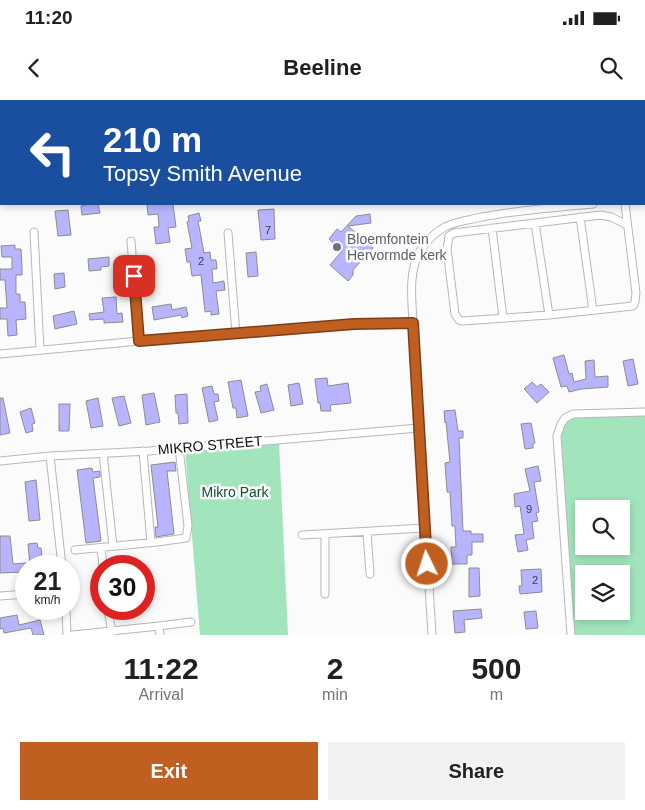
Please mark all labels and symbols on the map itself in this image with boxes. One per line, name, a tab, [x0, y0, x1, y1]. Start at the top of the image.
house number: 7	[265, 224, 271, 236]
place label: Bloemfontein Hervormde kerk	[347, 231, 448, 263]
marker: Bloemfontein Hervormde kerk	[331, 241, 343, 253]
pin	[113, 255, 155, 297]
house number: 2	[198, 255, 204, 267]
street label: MIKRO STREET	[157, 432, 263, 458]
park label: Mikro Park	[202, 484, 269, 500]
house number: 9	[526, 503, 532, 515]
position arrow	[400, 537, 452, 589]
speed limit sign: 30	[90, 555, 155, 620]
house number: 2	[532, 574, 538, 586]

